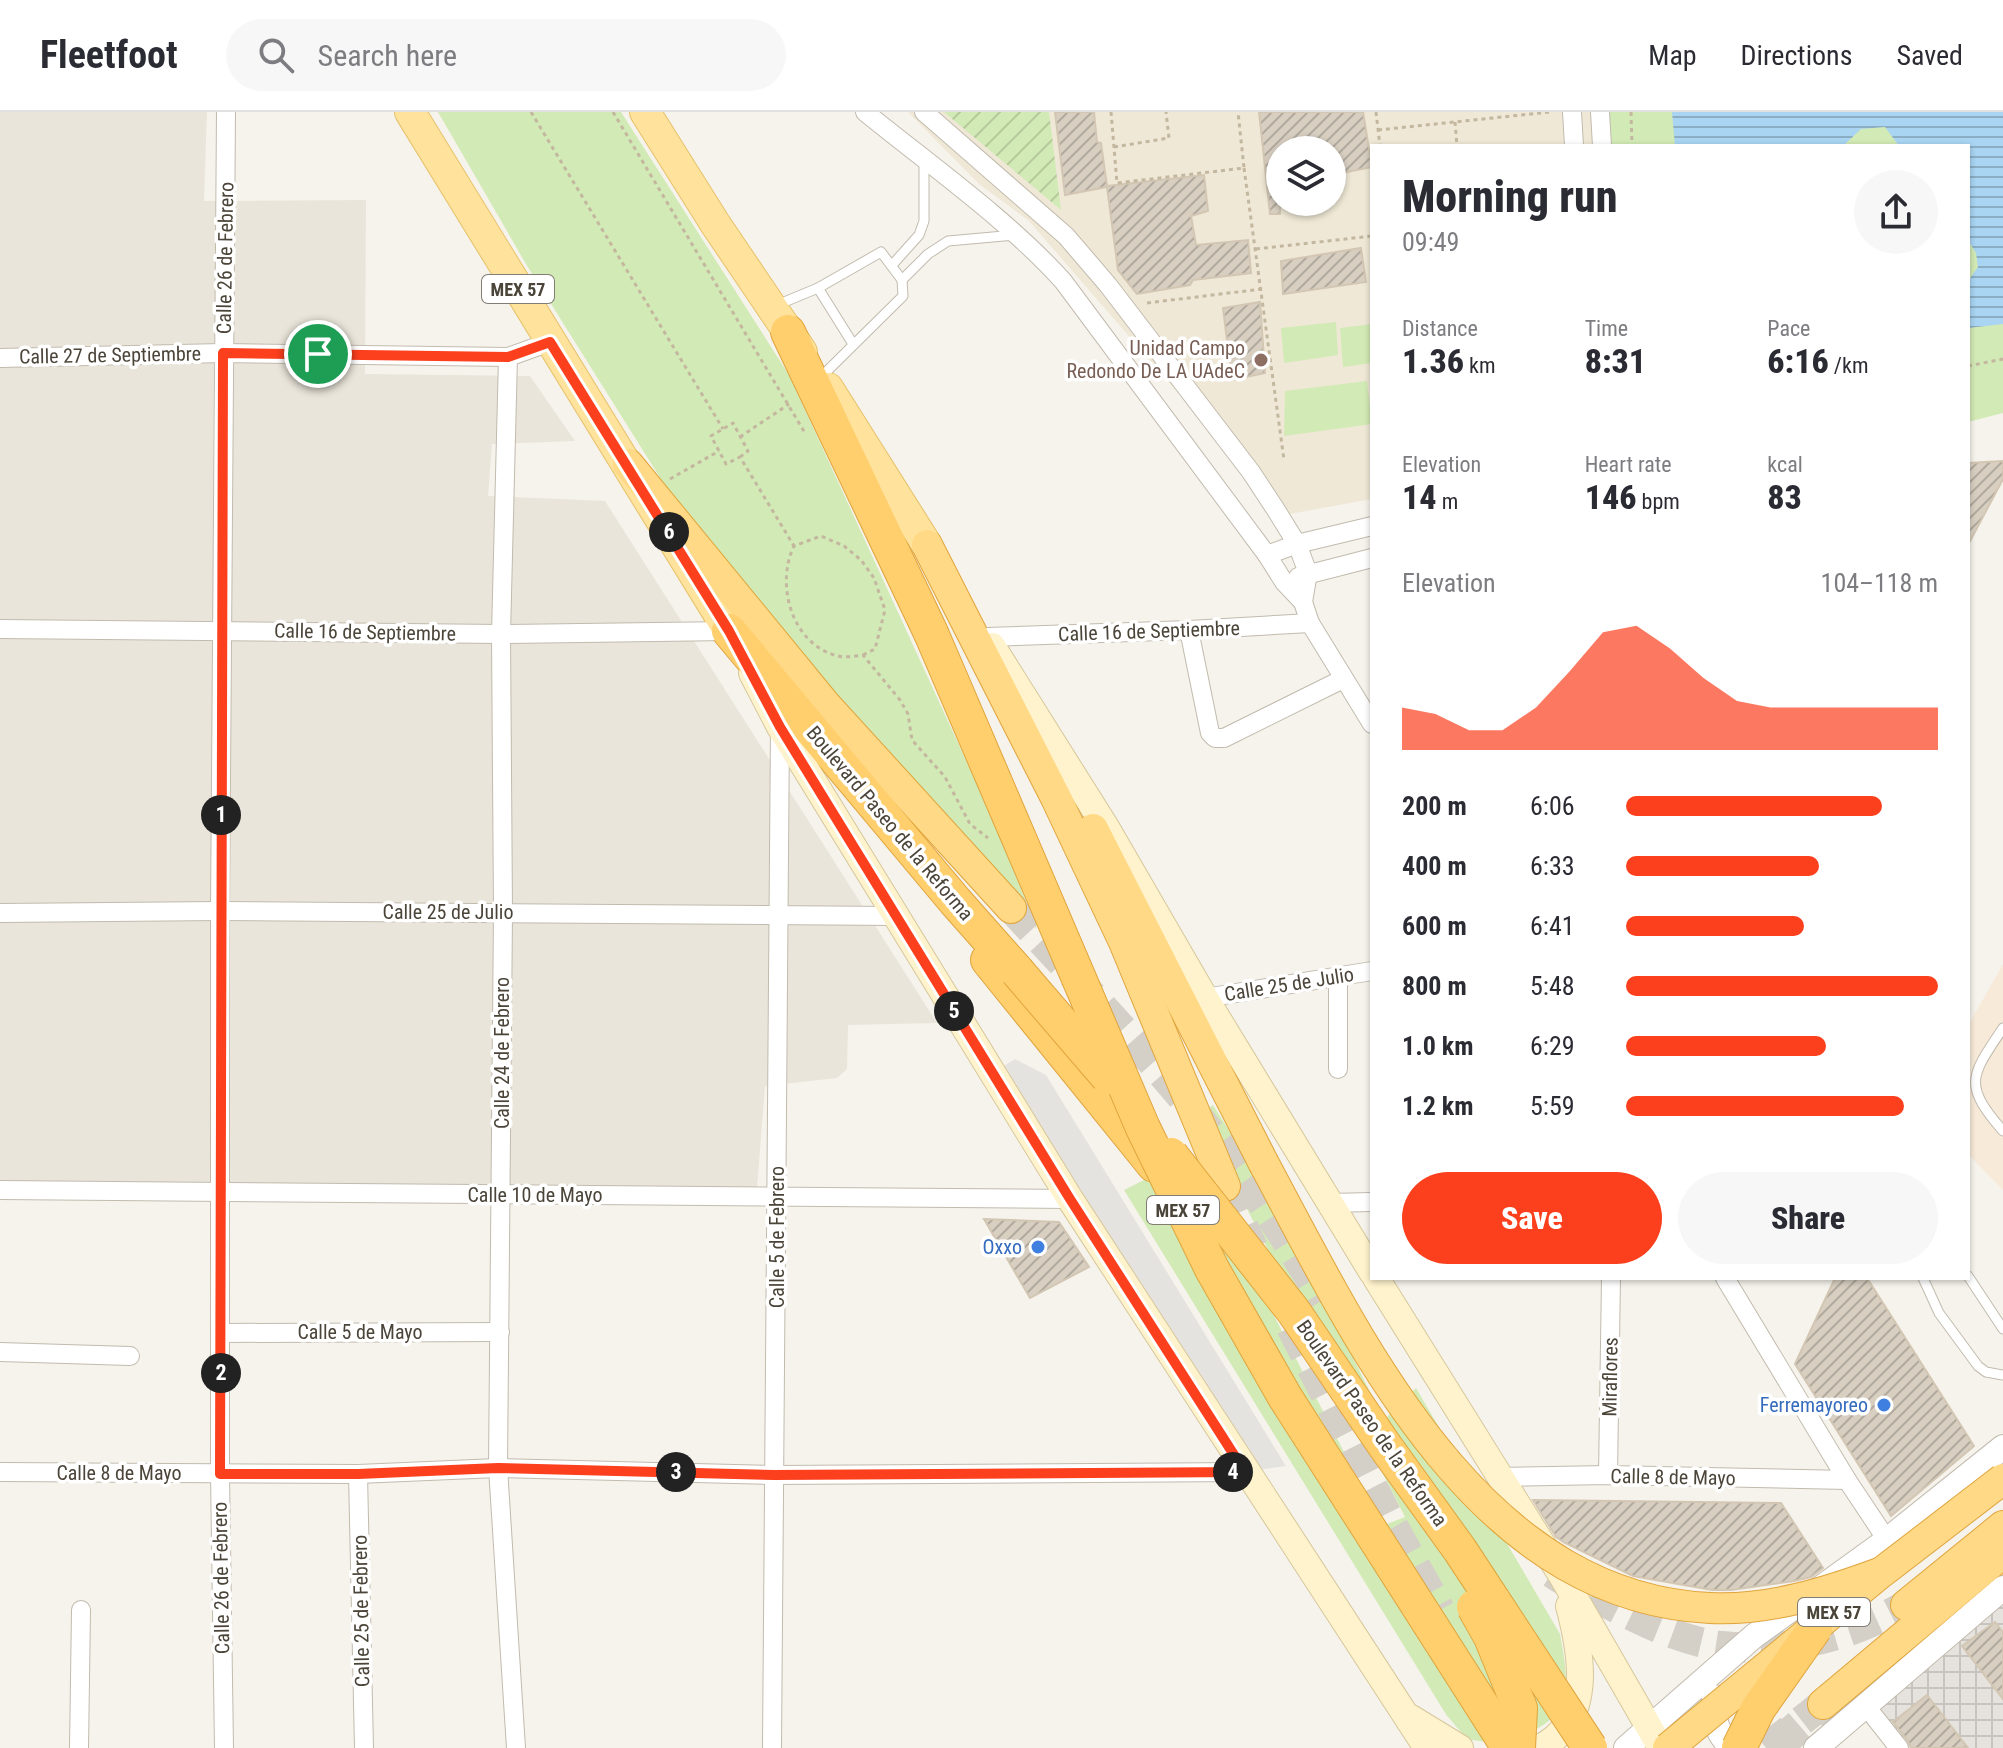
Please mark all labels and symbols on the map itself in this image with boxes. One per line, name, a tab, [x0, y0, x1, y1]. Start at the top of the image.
street label: Calle 26 de Febrero	[212, 182, 238, 334]
road number: MEX 57	[482, 275, 554, 303]
pin	[284, 320, 352, 388]
place label: Unidad Campo Redondo De LA UAdeC	[1066, 336, 1245, 383]
street label: Calle 27 de Septiembre	[19, 341, 201, 369]
marker: Unidad Campo Redondo De LA UAdeC	[1252, 351, 1270, 369]
pin: 6	[649, 512, 689, 552]
street label: Calle 16 de Septiembre	[1058, 616, 1240, 646]
street label: Calle 16 de Septiembre	[274, 618, 456, 646]
street label: Boulevard Paseo de la Reforma	[802, 721, 978, 925]
pin: 1	[201, 795, 241, 835]
street label: Calle 25 de Julio	[383, 900, 513, 924]
street label: Calle 25 de Julio	[1223, 962, 1355, 1006]
street label: Calle 24 de Febrero	[490, 977, 514, 1129]
pin: 5	[934, 991, 974, 1031]
street label: Calle 5 de Febrero	[765, 1166, 789, 1308]
street label: Calle 10 de Mayo	[467, 1183, 603, 1207]
road number: MEX 57	[1147, 1196, 1219, 1224]
place label: Oxxo	[983, 1235, 1022, 1259]
marker: Oxxo	[1029, 1238, 1047, 1256]
street label: Boulevard Paseo de la Reforma	[1292, 1315, 1452, 1531]
street label: Calle 5 de Mayo	[297, 1320, 423, 1344]
street label: Miraflores	[1597, 1337, 1623, 1417]
pin: 2	[201, 1353, 241, 1393]
place label: Ferremayoreo	[1760, 1393, 1868, 1417]
marker: Ferremayoreo	[1875, 1396, 1893, 1414]
pin: 3	[656, 1452, 696, 1492]
pin: 4	[1213, 1452, 1253, 1492]
street label: Calle 8 de Mayo	[56, 1461, 182, 1485]
street label: Calle 8 de Mayo	[1610, 1464, 1736, 1490]
street label: Calle 26 de Febrero	[208, 1502, 234, 1654]
street label: Calle 25 de Febrero	[348, 1535, 374, 1687]
road number: MEX 57	[1798, 1598, 1870, 1626]

